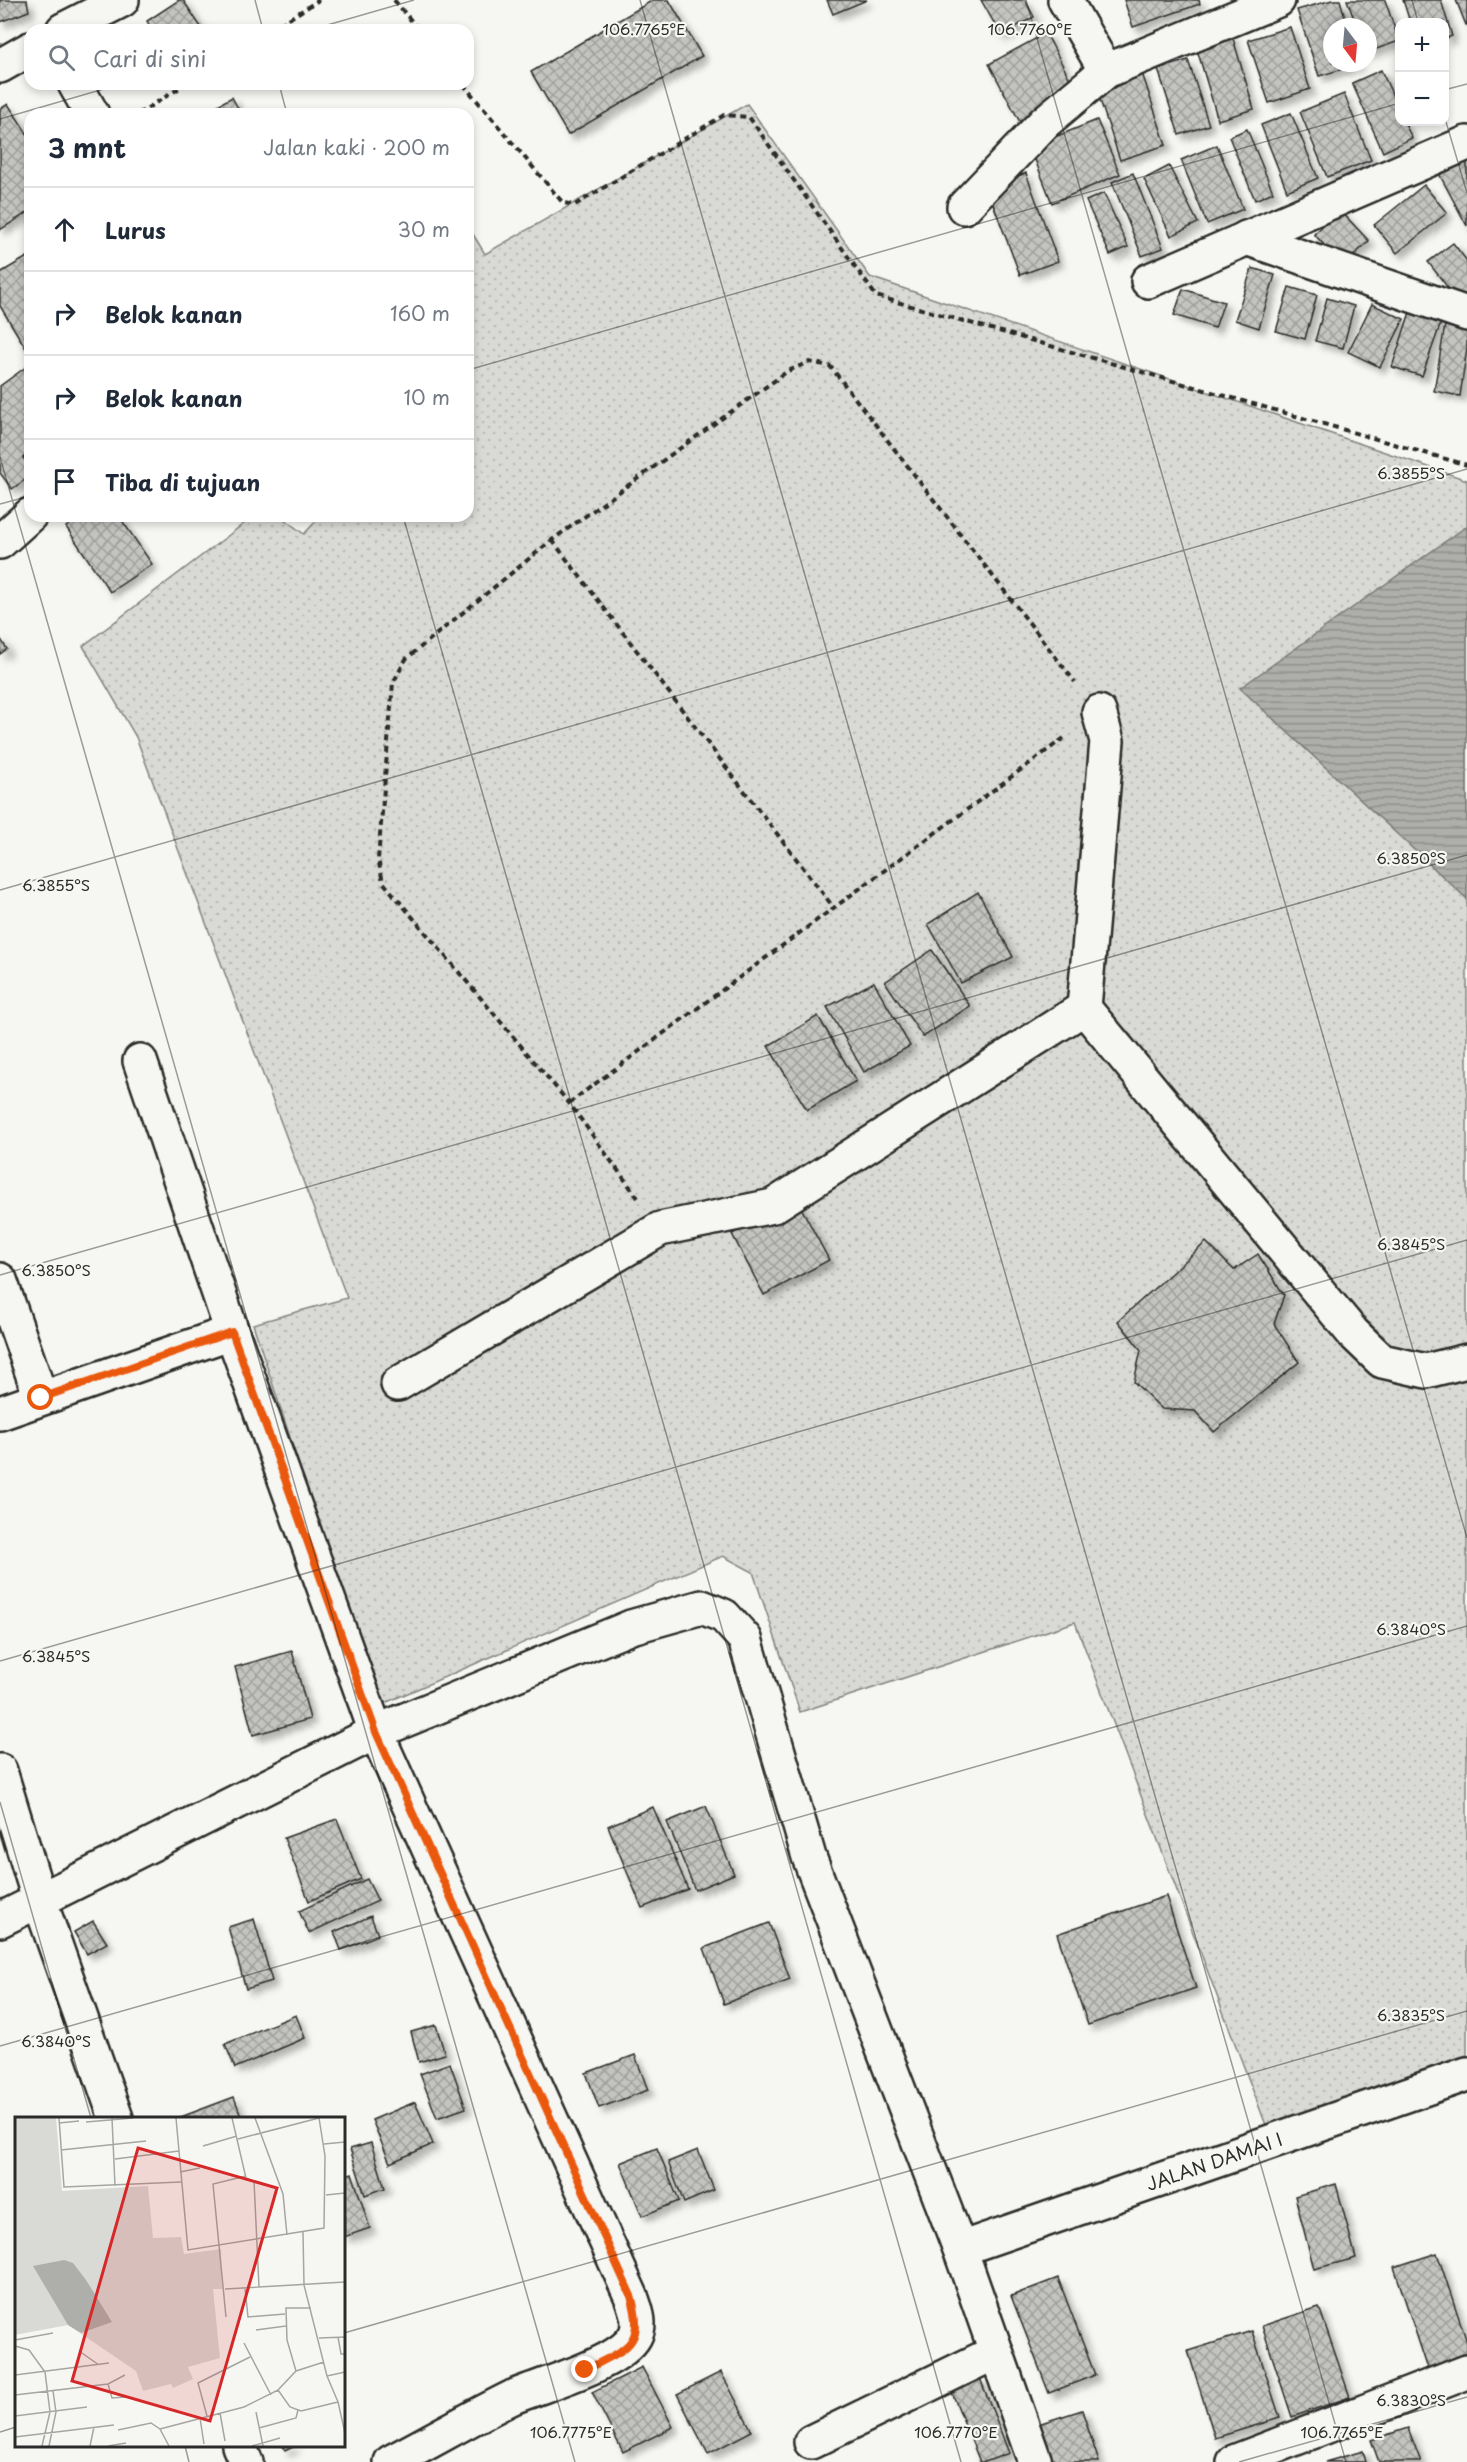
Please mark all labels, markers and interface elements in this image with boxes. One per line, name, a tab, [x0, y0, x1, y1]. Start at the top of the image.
text: 106.7765°E	[603, 17, 685, 40]
text: 106.7760°E	[988, 17, 1072, 40]
north arrow	[1323, 18, 1377, 72]
map controls	[1395, 18, 1449, 126]
button: +	[1395, 18, 1449, 72]
search box	[24, 24, 474, 90]
icon: search	[45, 41, 78, 74]
text: Cari di sini	[93, 41, 206, 74]
button: −	[1395, 72, 1449, 126]
text: 3 mnt	[48, 128, 126, 167]
text: Jalan kaki · 200 m	[263, 132, 450, 162]
icon: ahead	[48, 213, 81, 246]
text: Lurus	[105, 213, 166, 246]
text: 30 m	[397, 214, 450, 244]
icon: right	[48, 297, 81, 330]
text: Belok kanan	[105, 297, 242, 330]
text: 160 m	[390, 298, 450, 328]
icon: right	[48, 381, 81, 414]
text: Belok kanan	[105, 381, 242, 414]
text: 10 m	[403, 382, 450, 412]
text: 6.3855°S	[1377, 461, 1445, 484]
icon: arrive	[48, 465, 81, 498]
text: Tiba di tujuan	[105, 465, 260, 498]
text: 6.3850°S	[1376, 846, 1446, 869]
text: 6.3855°S	[22, 873, 90, 896]
text: 6.3845°S	[1377, 1232, 1445, 1255]
text: 6.3850°S	[21, 1258, 91, 1281]
route start	[27, 1384, 53, 1410]
text: 6.3840°S	[1376, 1617, 1446, 1640]
text: 6.3845°S	[22, 1644, 90, 1667]
text: 6.3835°S	[1377, 2003, 1445, 2026]
text: 6.3840°S	[21, 2029, 91, 2052]
inset map	[15, 2117, 345, 2447]
street label: JALAN DAMAI I	[1142, 2125, 1286, 2197]
route end	[571, 2356, 597, 2382]
text: 6.3830°S	[1376, 2388, 1446, 2411]
text: 106.7775°E	[530, 2420, 612, 2443]
text: 106.7770°E	[914, 2420, 998, 2443]
text: 106.7765°E	[1301, 2420, 1383, 2443]

